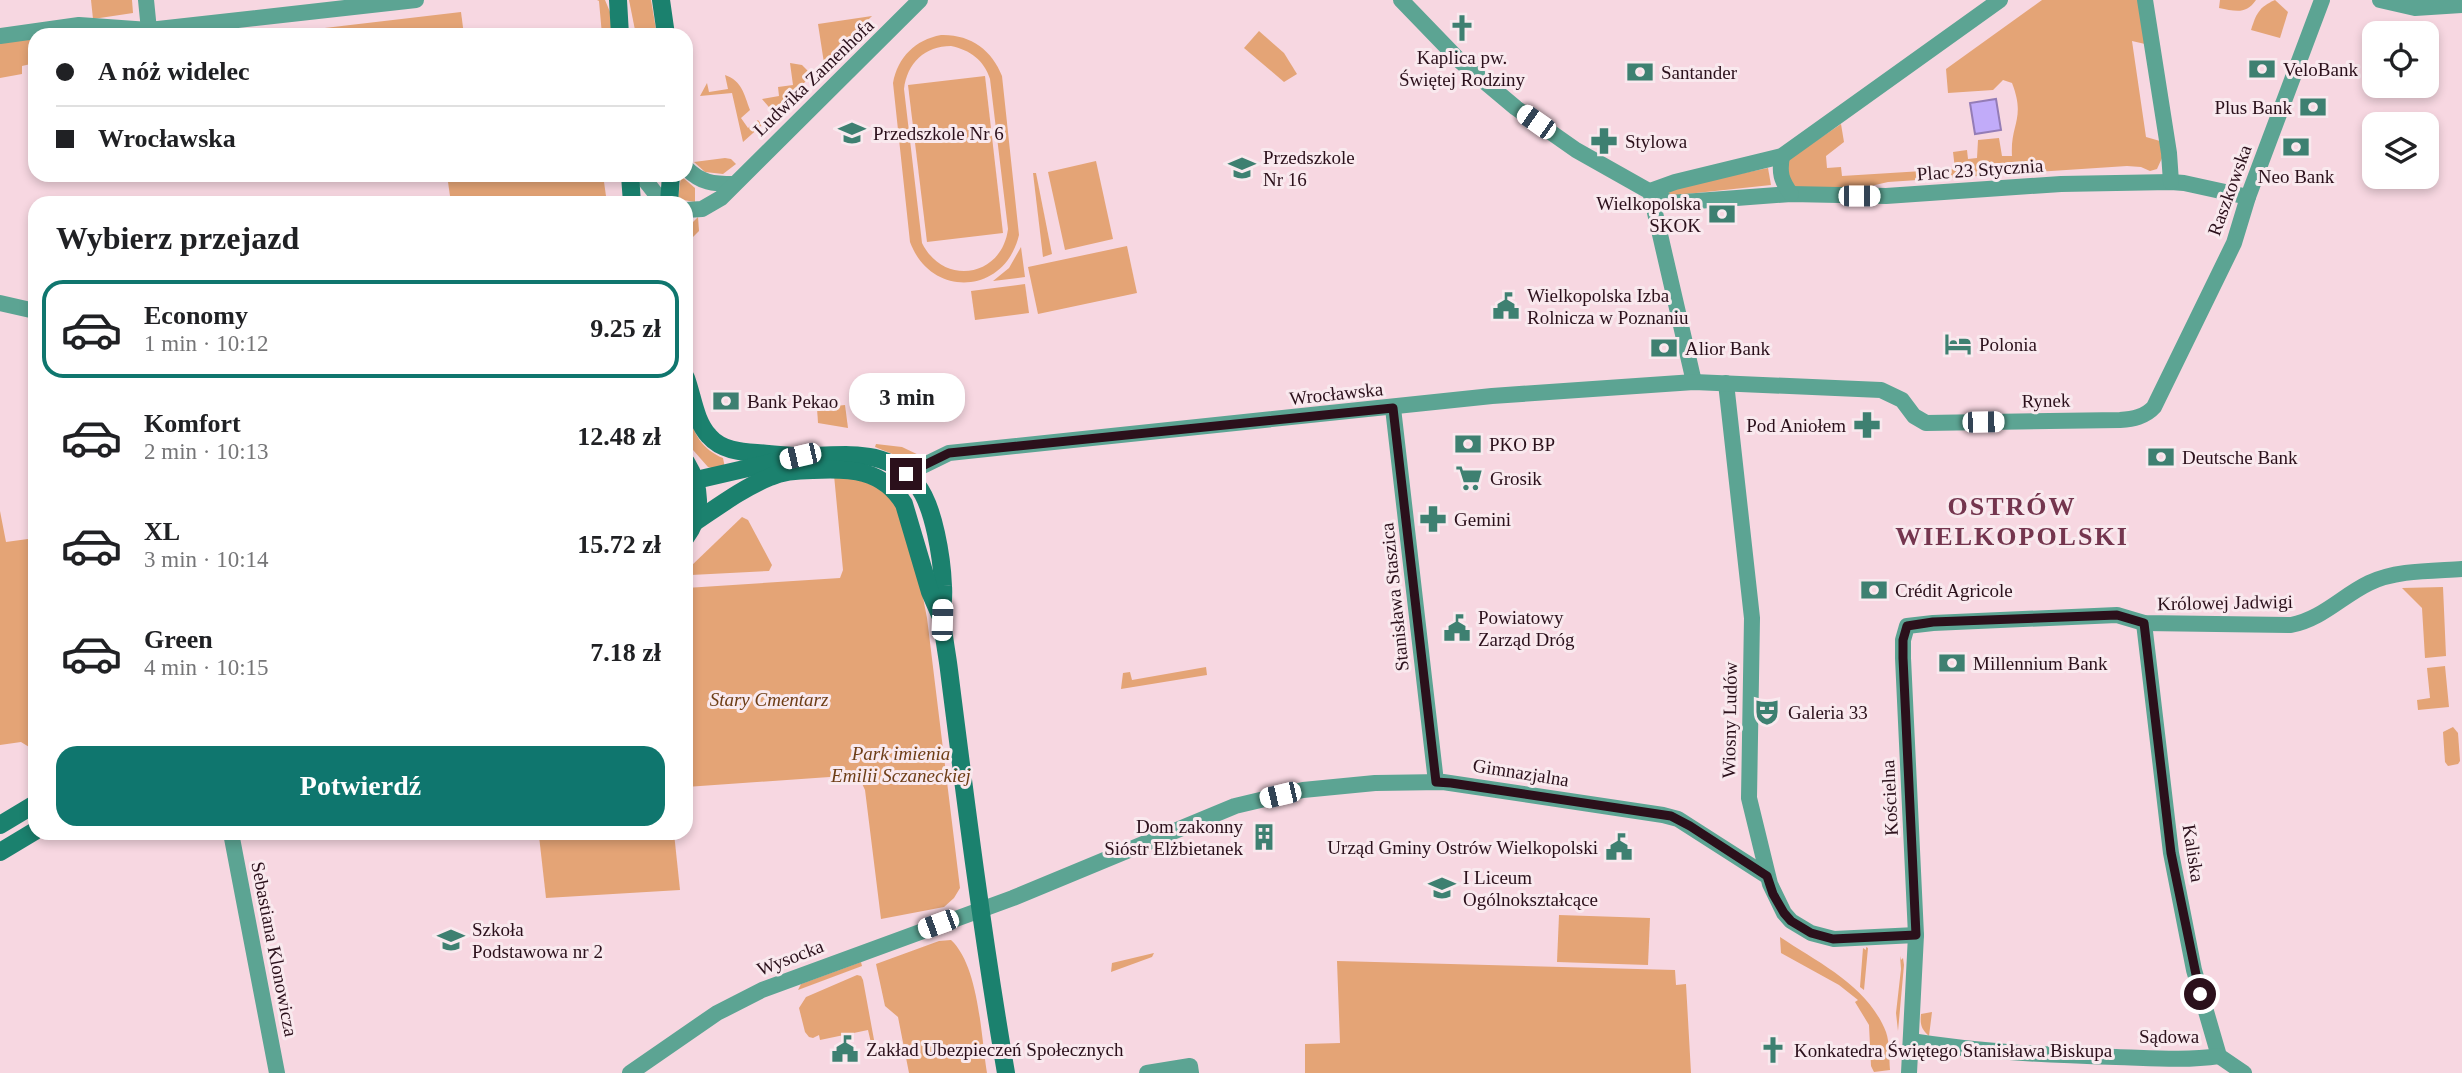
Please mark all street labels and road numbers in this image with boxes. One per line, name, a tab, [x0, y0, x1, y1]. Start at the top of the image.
street label: Ludwika Zamenhofa	[749, 14, 878, 140]
street label: Raszkowska	[2203, 141, 2256, 238]
street label: Plac 23 Stycznia	[1916, 155, 2044, 184]
street label: Wrocławska	[1288, 378, 1385, 409]
street label: Rynek	[2021, 390, 2071, 411]
street label: Stanisława Staszica	[1376, 521, 1413, 672]
street label: Królowej Jadwigi	[2157, 591, 2293, 614]
street label: Wiosny Ludów	[1718, 661, 1741, 779]
street label: Gimnazjalna	[1471, 755, 1571, 791]
street label: Kościelna	[1877, 759, 1902, 836]
street label: Kaliska	[2179, 823, 2209, 884]
street label: Sebastiana Klonowicza	[247, 860, 302, 1039]
street label: Wysocka	[754, 935, 827, 980]
street label: Sądowa	[2139, 1026, 2200, 1047]

